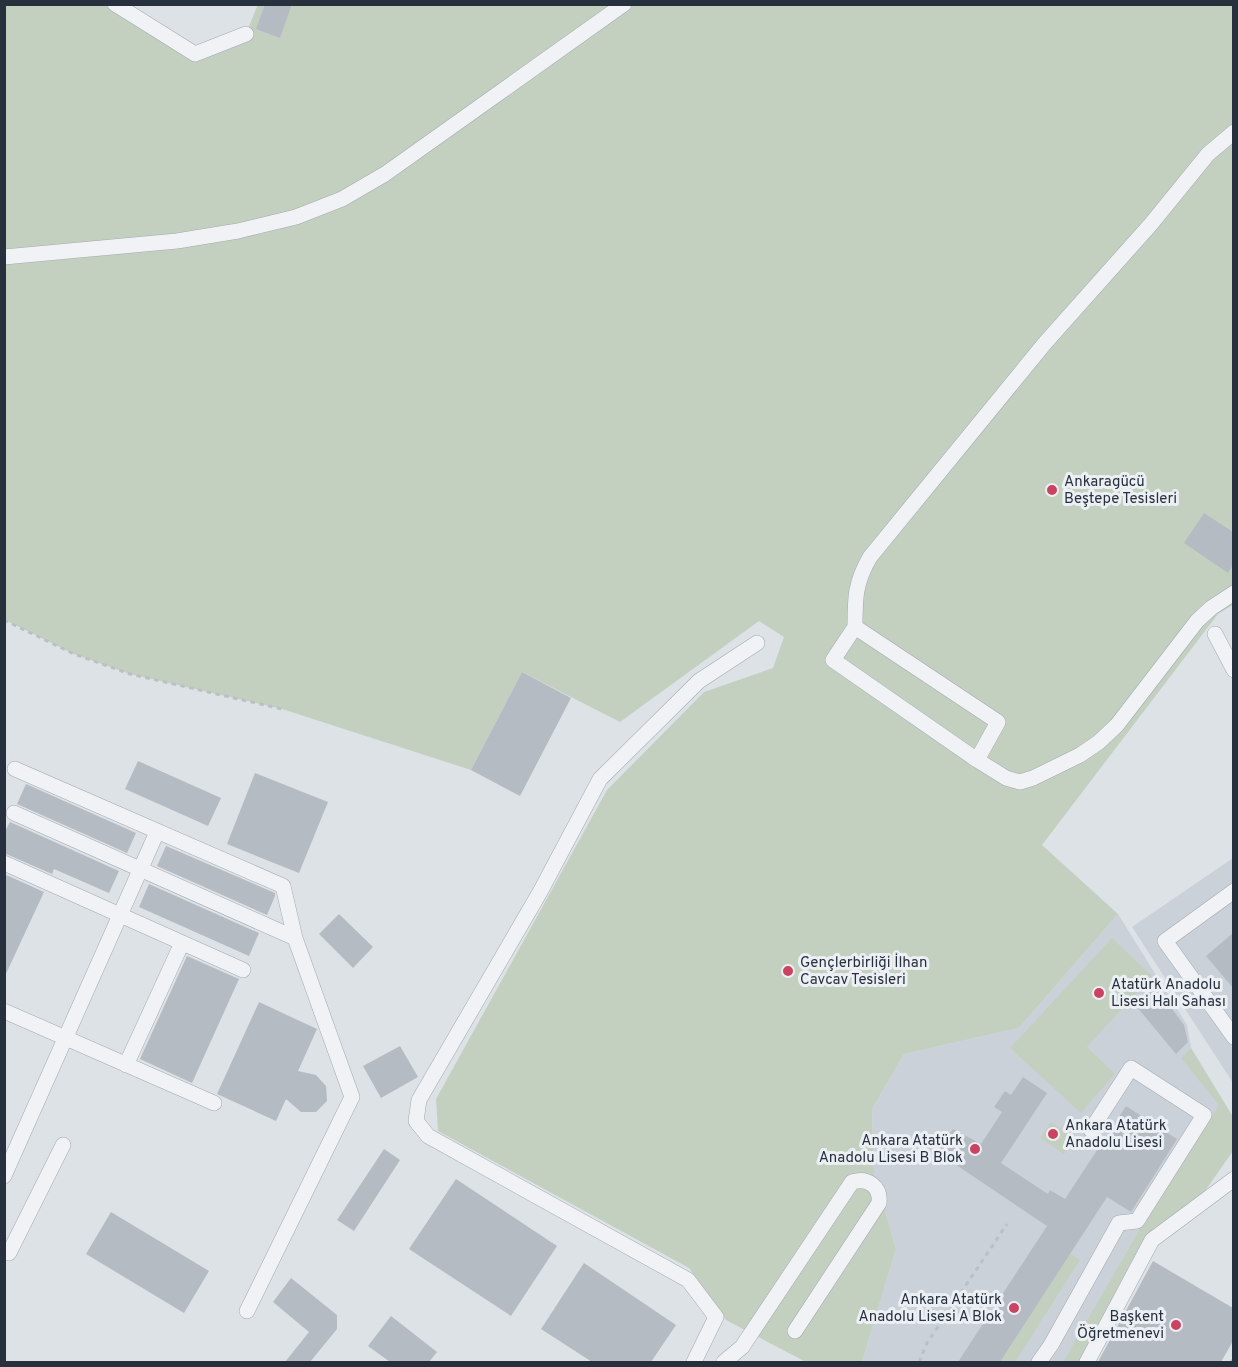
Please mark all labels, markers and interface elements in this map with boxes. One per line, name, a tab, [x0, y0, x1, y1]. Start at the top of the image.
place label: Ankaragücü Beştepe Tesisleri	[1064, 473, 1177, 509]
marker: Ankaragücü Beştepe Tesisleri	[1045, 483, 1059, 497]
place label: Gençlerbirliği İlhan Cavcav Tesisleri	[800, 953, 927, 990]
marker: Gençlerbirliği İlhan Cavcav Tesisleri	[781, 964, 795, 978]
place label: Atatürk Anadolu Lisesi Halı Sahası	[1111, 976, 1226, 1012]
marker: Atatürk Anadolu Lisesi Halı Sahası	[1092, 986, 1106, 1000]
place label: Ankara Atatürk Anadolu Lisesi	[1065, 1117, 1167, 1153]
marker: Ankara Atatürk Anadolu Lisesi	[1046, 1127, 1060, 1141]
place label: Ankara Atatürk Anadolu Lisesi B Blok	[819, 1132, 963, 1168]
marker: Ankara Atatürk Anadolu Lisesi B Blok	[968, 1142, 982, 1156]
place label: Ankara Atatürk Anadolu Lisesi A Blok	[858, 1291, 1002, 1327]
marker: Ankara Atatürk Anadolu Lisesi A Blok	[1007, 1301, 1021, 1315]
place label: Başkent Öğretmenevi	[1077, 1308, 1164, 1344]
marker: Başkent Öğretmenevi	[1169, 1318, 1183, 1332]

